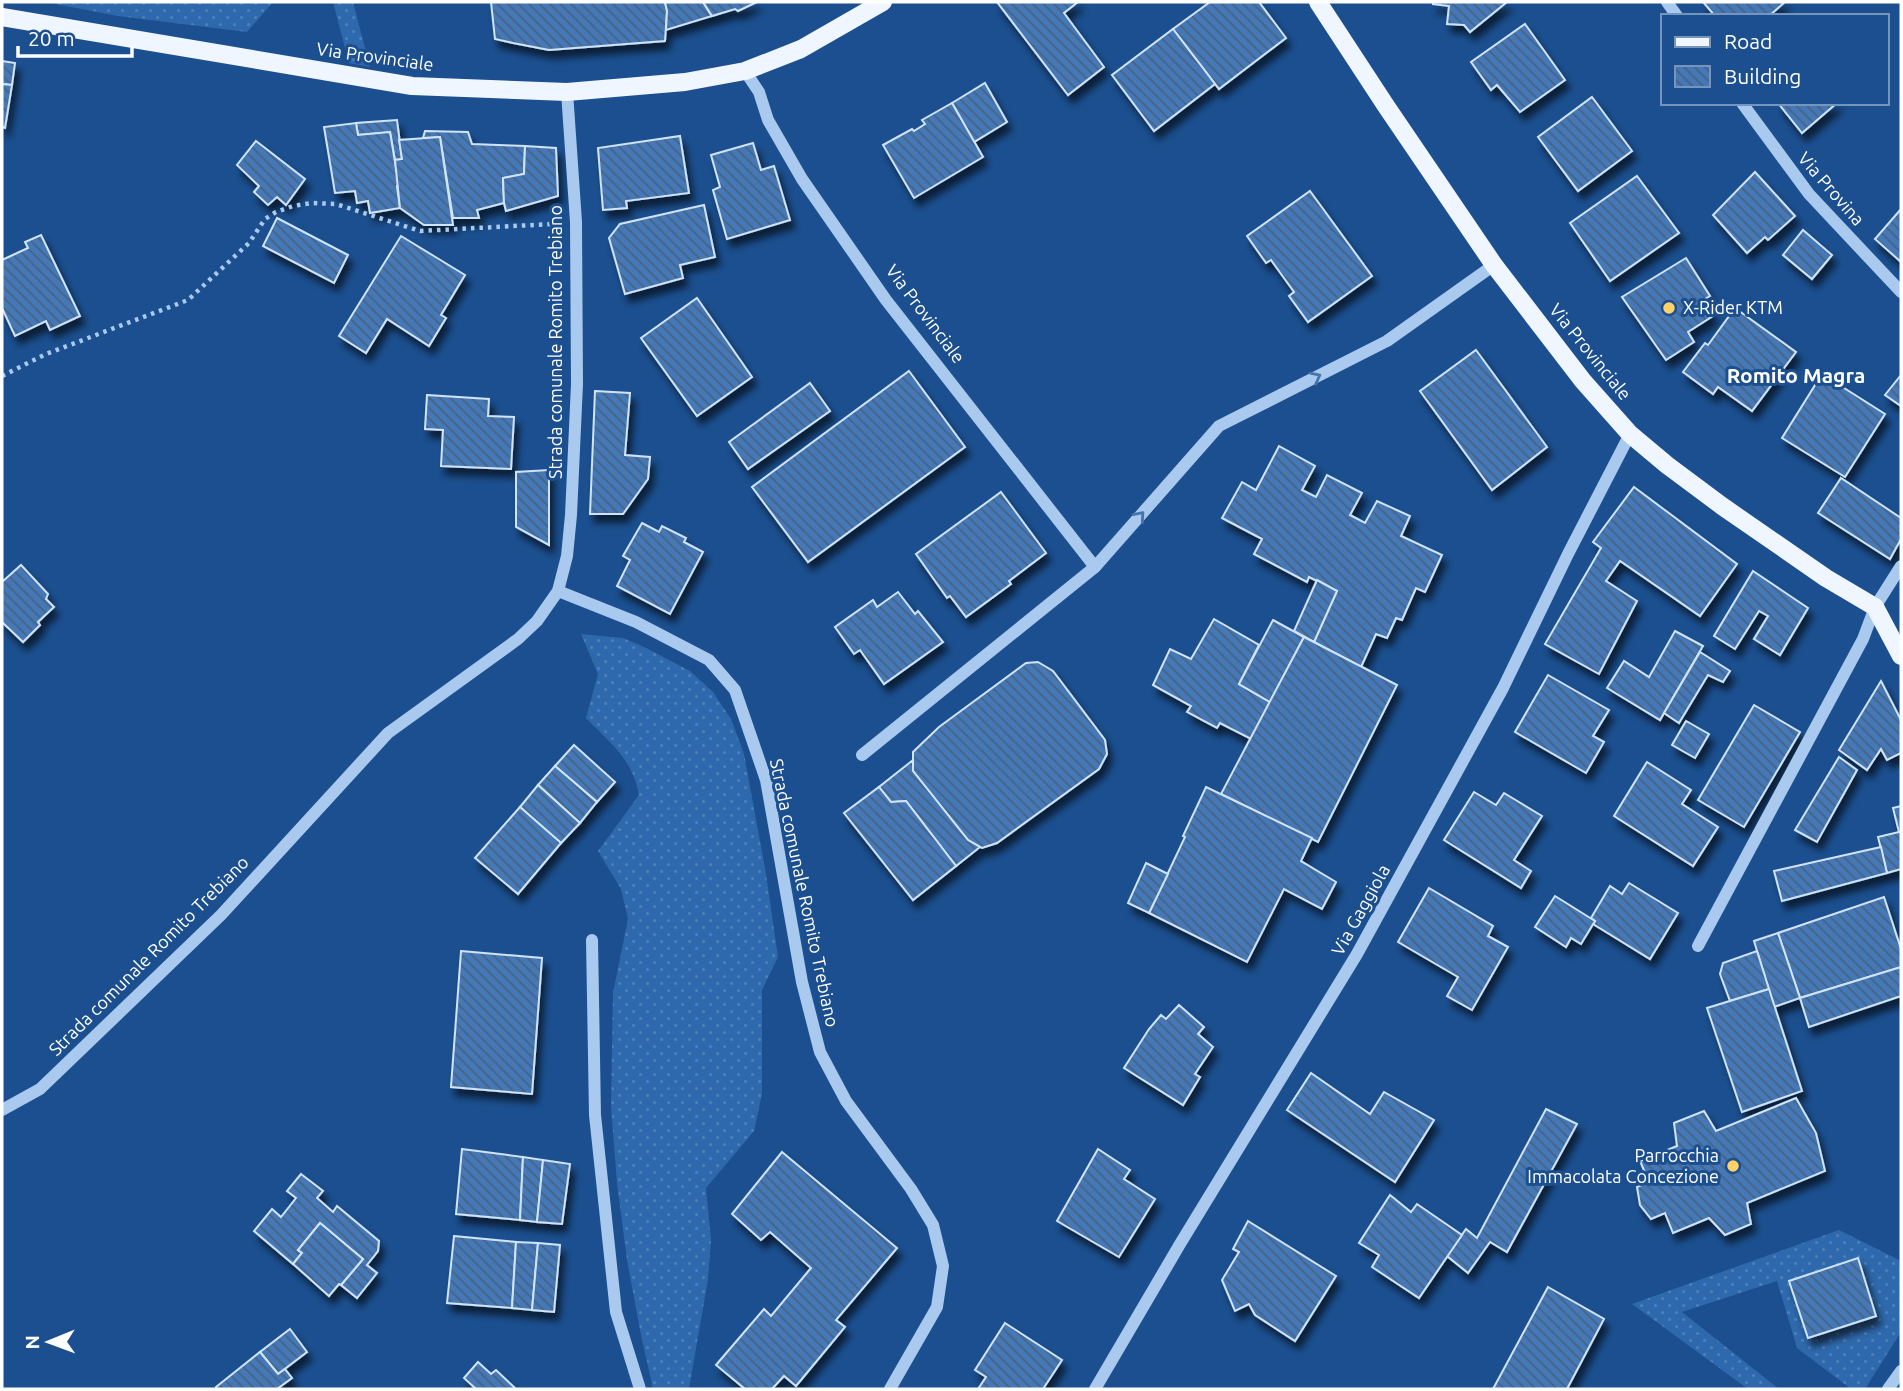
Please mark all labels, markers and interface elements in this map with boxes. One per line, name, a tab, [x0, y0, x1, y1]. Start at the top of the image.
scale bar	[18, 14, 131, 58]
legend	[1661, 14, 1889, 105]
text: 20 m	[28, 26, 75, 50]
text: Road	[1724, 29, 1772, 53]
street label: Via Provinciale	[315, 38, 435, 74]
text: Building	[1724, 64, 1801, 88]
street label: Via Provina	[1795, 148, 1869, 229]
street label: Strada comunale Romito Trebiano	[545, 205, 565, 479]
street label: Via Provinciale	[882, 260, 969, 366]
place label: X-Rider KTM	[1683, 297, 1783, 317]
street label: Via Provinciale	[1546, 299, 1636, 403]
marker: X-Rider KTM	[1661, 300, 1677, 316]
district label: Romito Magra	[1727, 363, 1865, 387]
one-way arrow	[1309, 372, 1321, 386]
one-way arrow	[1132, 511, 1145, 524]
street label: Strada comunale Romito Trebiano	[767, 757, 843, 1029]
street label: Strada comunale Romito Trebiano	[44, 851, 252, 1059]
street label: Via Gaggiola	[1327, 861, 1393, 958]
place label: Parrocchia Immacolata Concezione	[1527, 1145, 1719, 1186]
marker: Parrocchia Immacolata Concezione	[1725, 1158, 1741, 1174]
north arrow	[14, 1307, 84, 1377]
text: N	[21, 1335, 43, 1350]

